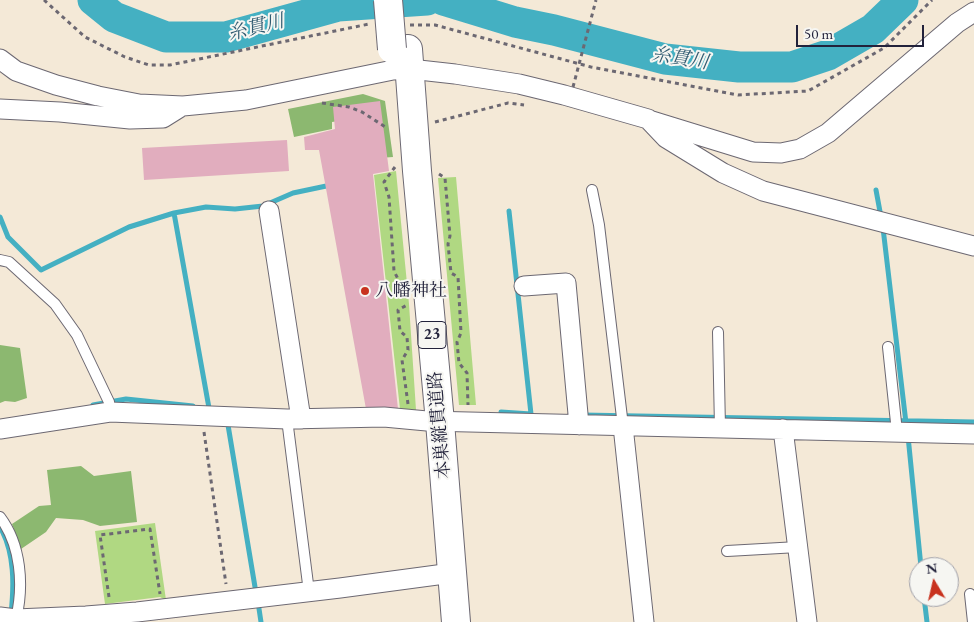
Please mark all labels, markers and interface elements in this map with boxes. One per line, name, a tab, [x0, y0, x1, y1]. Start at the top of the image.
water label: 糸貫川	[226, 10, 286, 46]
scale bar	[799, 15, 926, 47]
text: 50 m	[804, 24, 833, 43]
water label: 糸貫川	[650, 43, 710, 75]
place label: 八幡神社	[375, 280, 447, 302]
marker: 八幡神社	[359, 285, 371, 297]
road number: 23	[418, 322, 446, 348]
street label: 本巣縦貫道路	[425, 370, 455, 480]
north arrow	[909, 557, 959, 607]
text: N	[925, 558, 939, 578]

